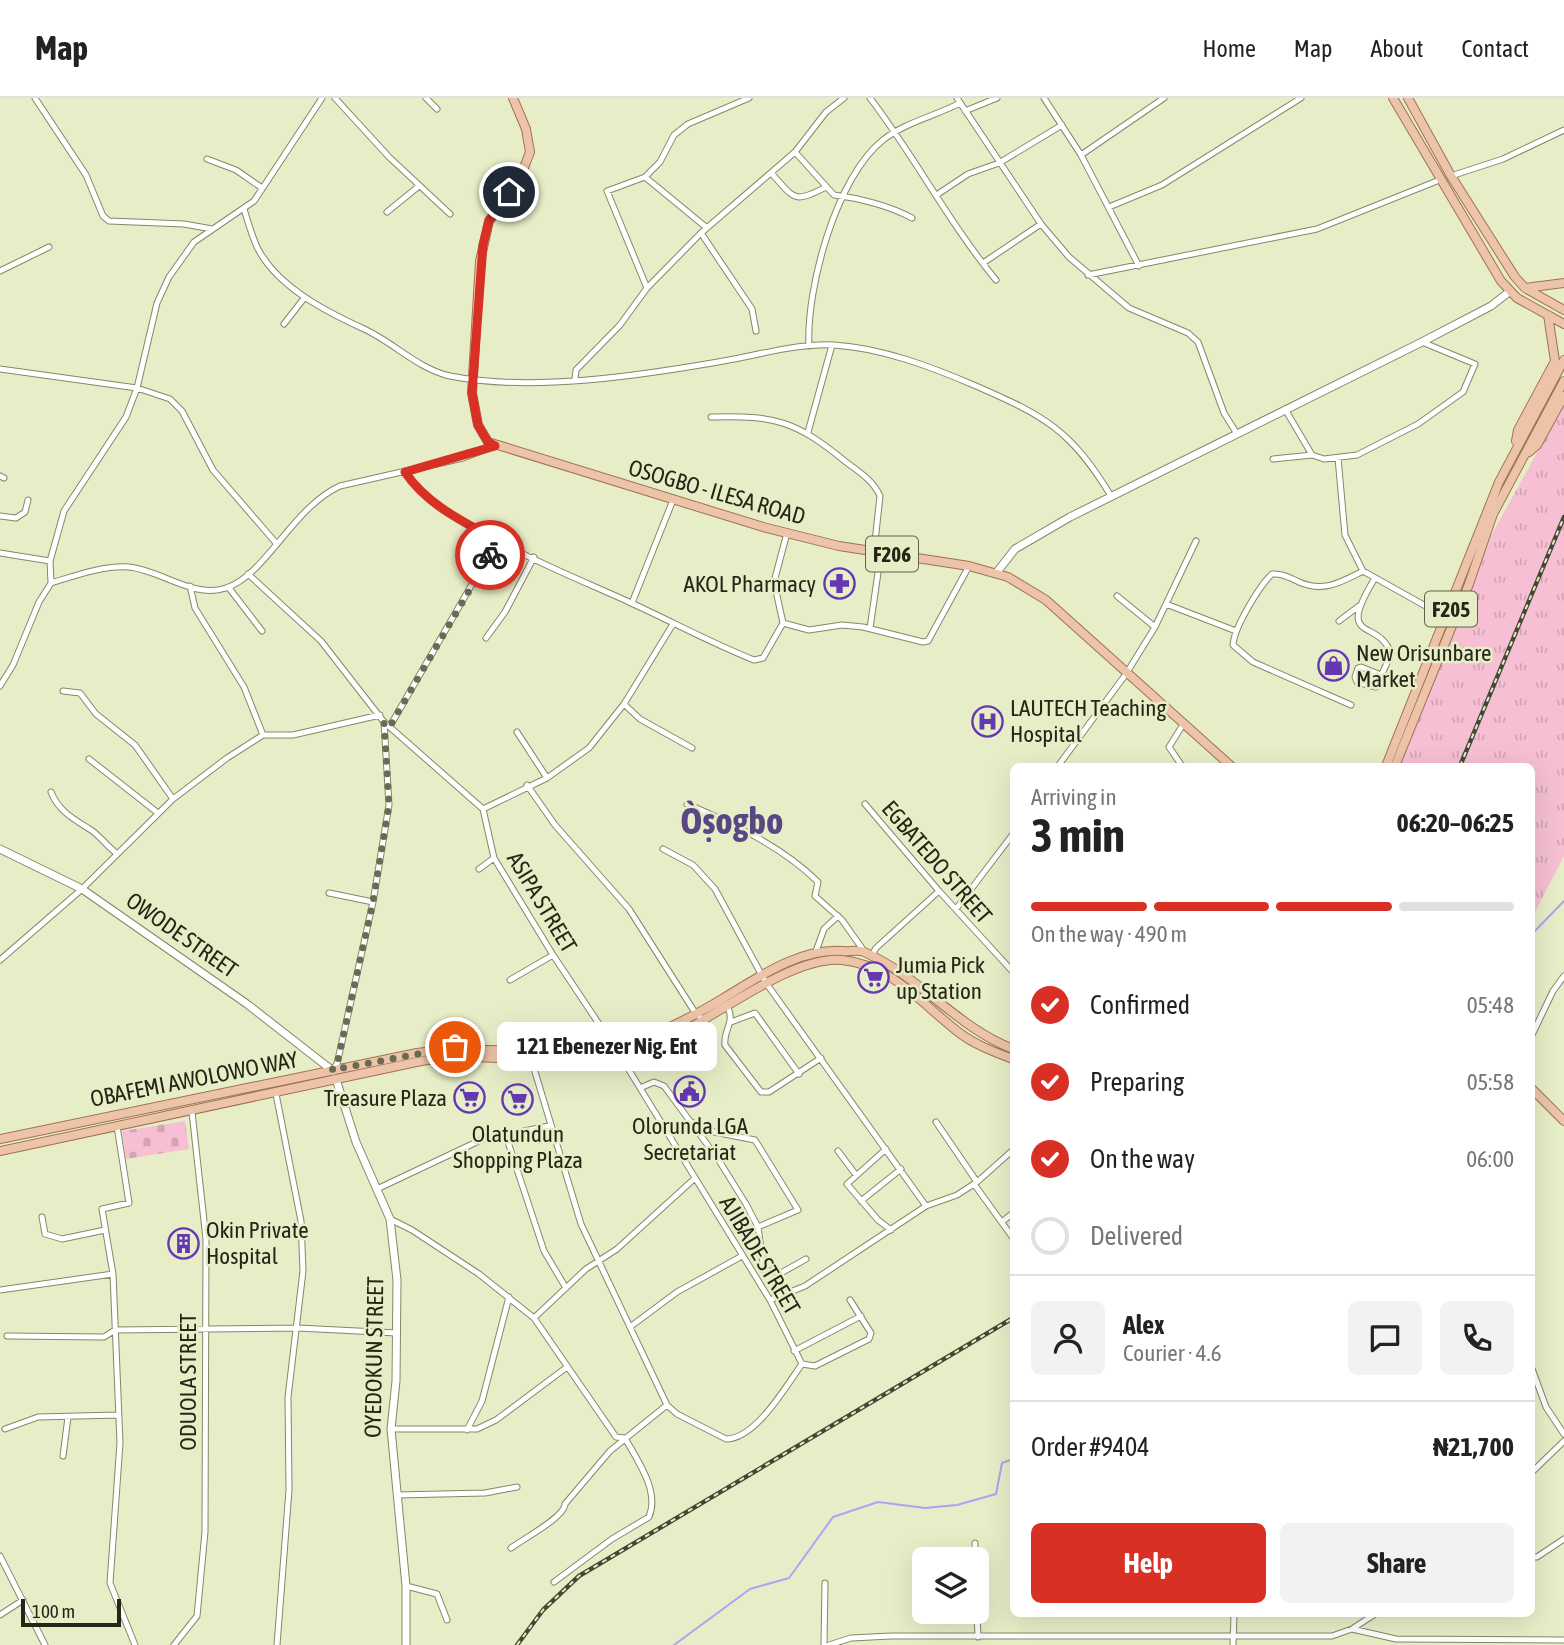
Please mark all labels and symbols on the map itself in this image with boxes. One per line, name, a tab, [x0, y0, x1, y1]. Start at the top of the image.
pin	[479, 162, 539, 222]
street label: OSOGBO - ILESA ROAD	[626, 454, 808, 530]
courier	[455, 520, 525, 590]
road number: F206	[866, 536, 918, 572]
pharmacy icon: AKOL Pharmacy	[822, 567, 856, 601]
place label: AKOL Pharmacy	[684, 571, 816, 597]
road number: F205	[1425, 592, 1477, 626]
place label: New Orisunbare Market	[1356, 640, 1491, 692]
shop icon: New Orisunbare Market	[1316, 649, 1350, 683]
place label: LAUTECH Teaching Hospital	[1010, 695, 1166, 747]
hospital icon: LAUTECH Teaching Hospital	[970, 704, 1004, 738]
street label: EGBATEDO STREET	[877, 796, 997, 928]
district label: Òṣogbo	[681, 799, 783, 842]
street label: ASIPA STREET	[502, 847, 582, 957]
street label: OWODE STREET	[121, 887, 243, 983]
place label: Jumia Pick up Station	[896, 952, 985, 1004]
supermarket icon: Jumia Pick up Station	[856, 961, 890, 995]
pin	[425, 1017, 485, 1077]
callout: 121 Ebenezer Nig. Ent	[497, 1023, 718, 1072]
street label: OBAFEMI AWOLOWO WAY	[88, 1046, 301, 1112]
public building icon: Olorunda LGA Secretariat	[673, 1075, 707, 1109]
supermarket icon: Treasure Plaza	[453, 1081, 487, 1115]
supermarket icon: Olatundun Shopping Plaza	[501, 1083, 535, 1117]
place label: Treasure Plaza	[324, 1085, 447, 1111]
place label: Olorunda LGA Secretariat	[632, 1113, 749, 1165]
place label: Olatundun Shopping Plaza	[453, 1121, 583, 1173]
street label: AJIBADE STREET	[714, 1191, 806, 1319]
place label: Okin Private Hospital	[206, 1217, 309, 1269]
building icon: Okin Private Hospital	[166, 1226, 200, 1260]
street label: OYEDOKUN STREET	[360, 1276, 388, 1438]
street label: ODUOLA STREET	[175, 1313, 201, 1451]
scale bar	[21, 1596, 121, 1628]

